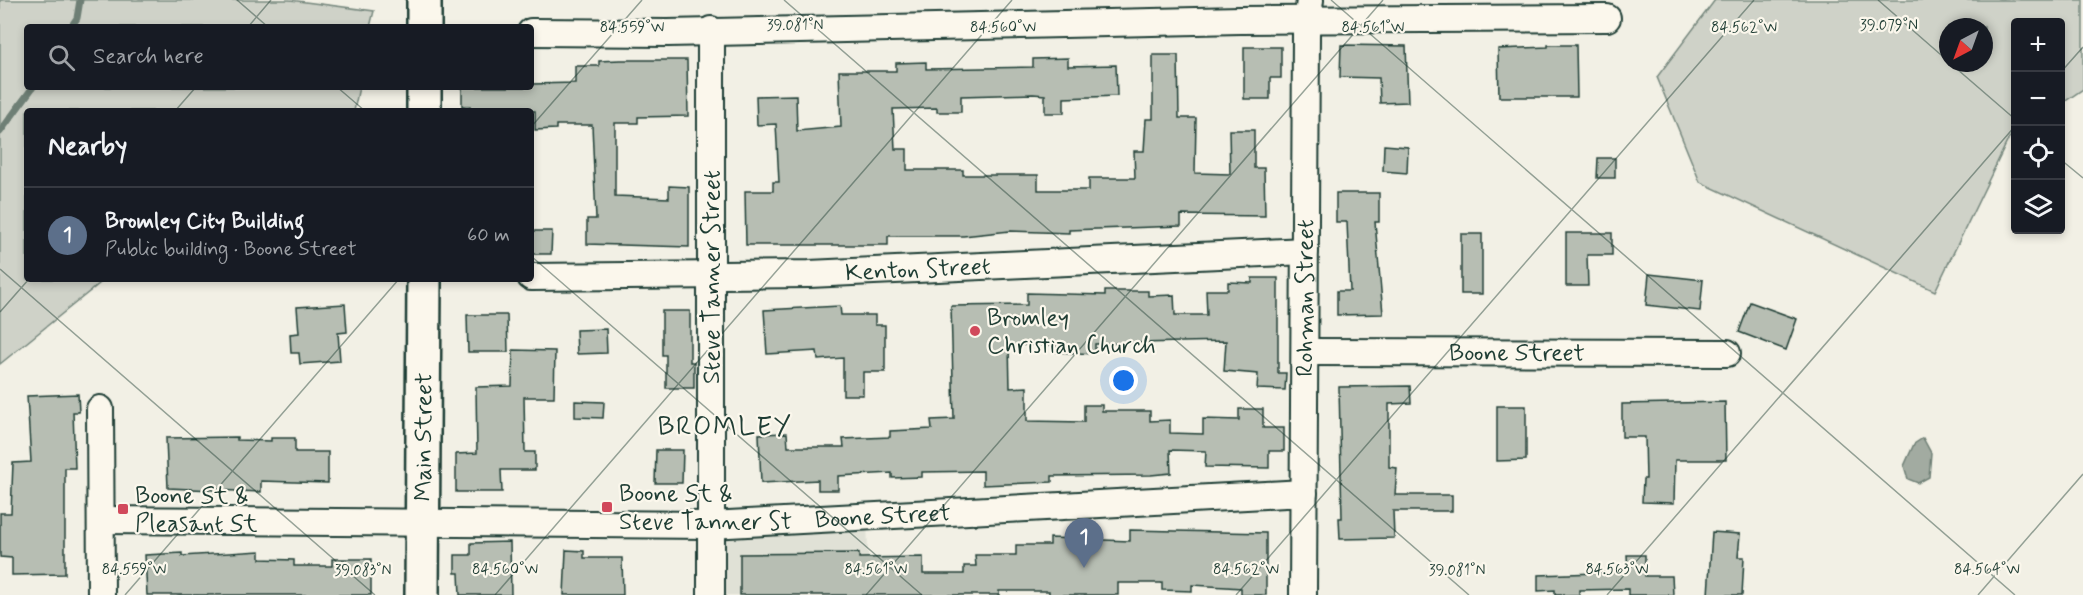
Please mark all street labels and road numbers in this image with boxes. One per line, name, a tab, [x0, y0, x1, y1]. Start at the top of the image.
street label: Steve Tanner Street	[697, 170, 728, 384]
street label: Rohman Street	[1290, 219, 1322, 377]
street label: Kenton Street	[844, 252, 991, 289]
street label: Boone Street	[1449, 338, 1585, 370]
street label: Main Street	[409, 372, 440, 502]
street label: Boone Street	[814, 498, 951, 536]

